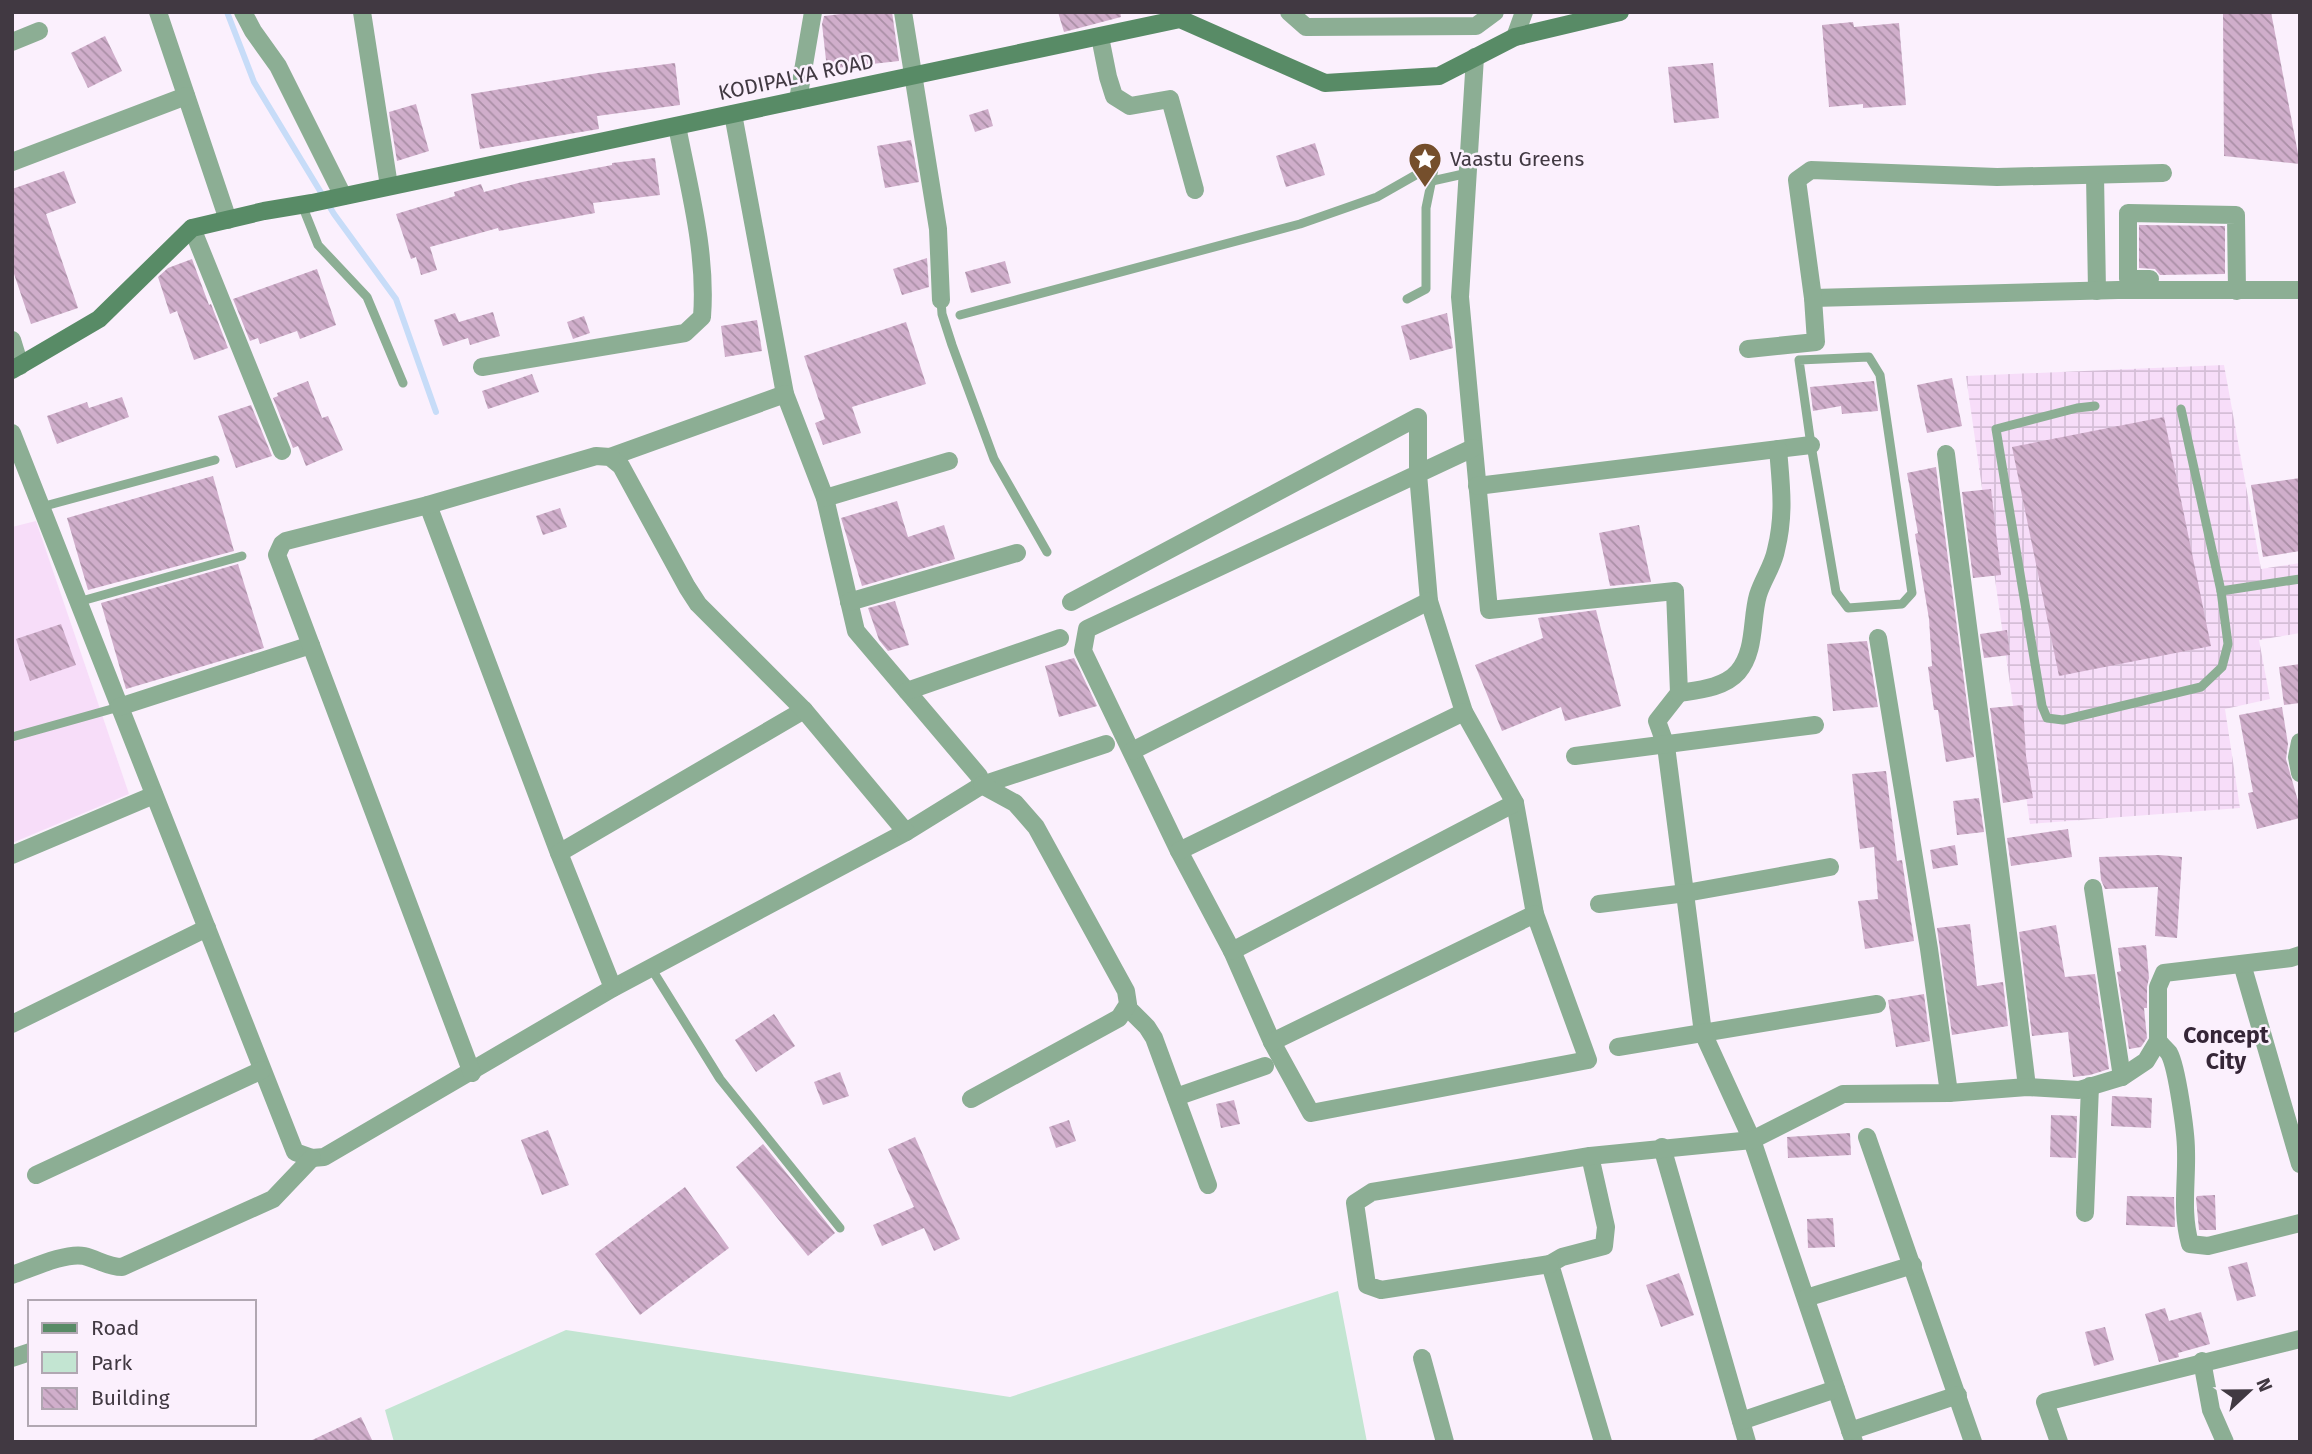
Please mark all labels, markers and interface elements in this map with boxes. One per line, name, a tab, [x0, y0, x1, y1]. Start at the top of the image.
street label: KODIPALYA ROAD	[716, 48, 876, 106]
place icon: Vaastu Greens	[1406, 140, 1444, 189]
place label: Vaastu Greens	[1450, 146, 1584, 172]
district label: Concept City	[2183, 1021, 2270, 1075]
legend	[28, 1300, 256, 1426]
text: Road	[91, 1315, 139, 1341]
text: Park	[91, 1350, 133, 1376]
north arrow	[2214, 1356, 2284, 1426]
text: N	[2251, 1375, 2277, 1395]
text: Building	[91, 1385, 170, 1411]

